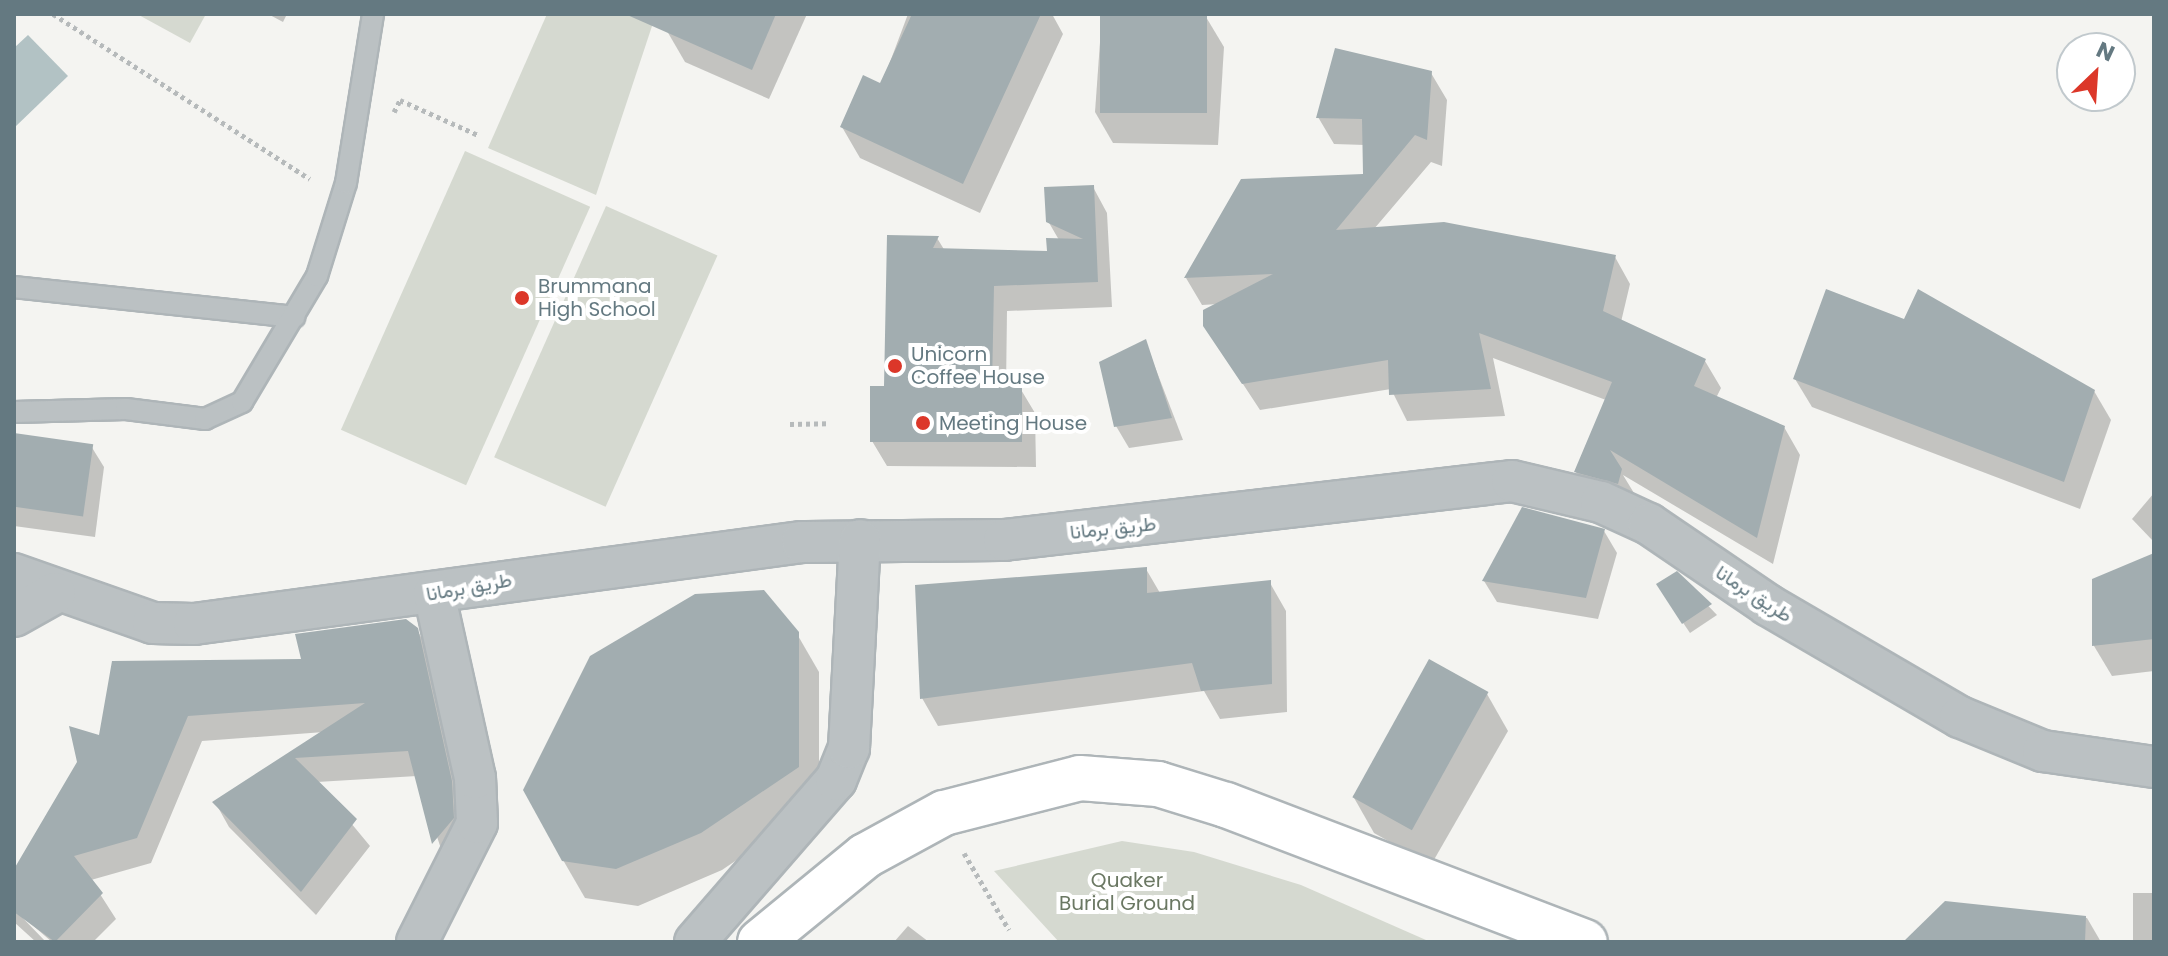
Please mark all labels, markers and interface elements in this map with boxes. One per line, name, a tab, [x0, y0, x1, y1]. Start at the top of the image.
north arrow	[2056, 32, 2136, 112]
text: N	[2091, 34, 2120, 69]
place label: Brummana High School	[538, 274, 656, 321]
marker: Brummana High School	[513, 289, 531, 307]
place label: Unicorn Coffee House	[911, 342, 1045, 389]
marker: Unicorn Coffee House	[886, 357, 904, 375]
place label: Meeting House	[939, 411, 1087, 435]
marker: Meeting House	[914, 414, 932, 432]
street label: طريق برمانا	[1069, 512, 1157, 544]
street label: طريق برمانا	[1711, 560, 1797, 628]
street label: طريق برمانا	[424, 568, 514, 606]
park label: Quaker Burial Ground	[1059, 869, 1195, 916]

